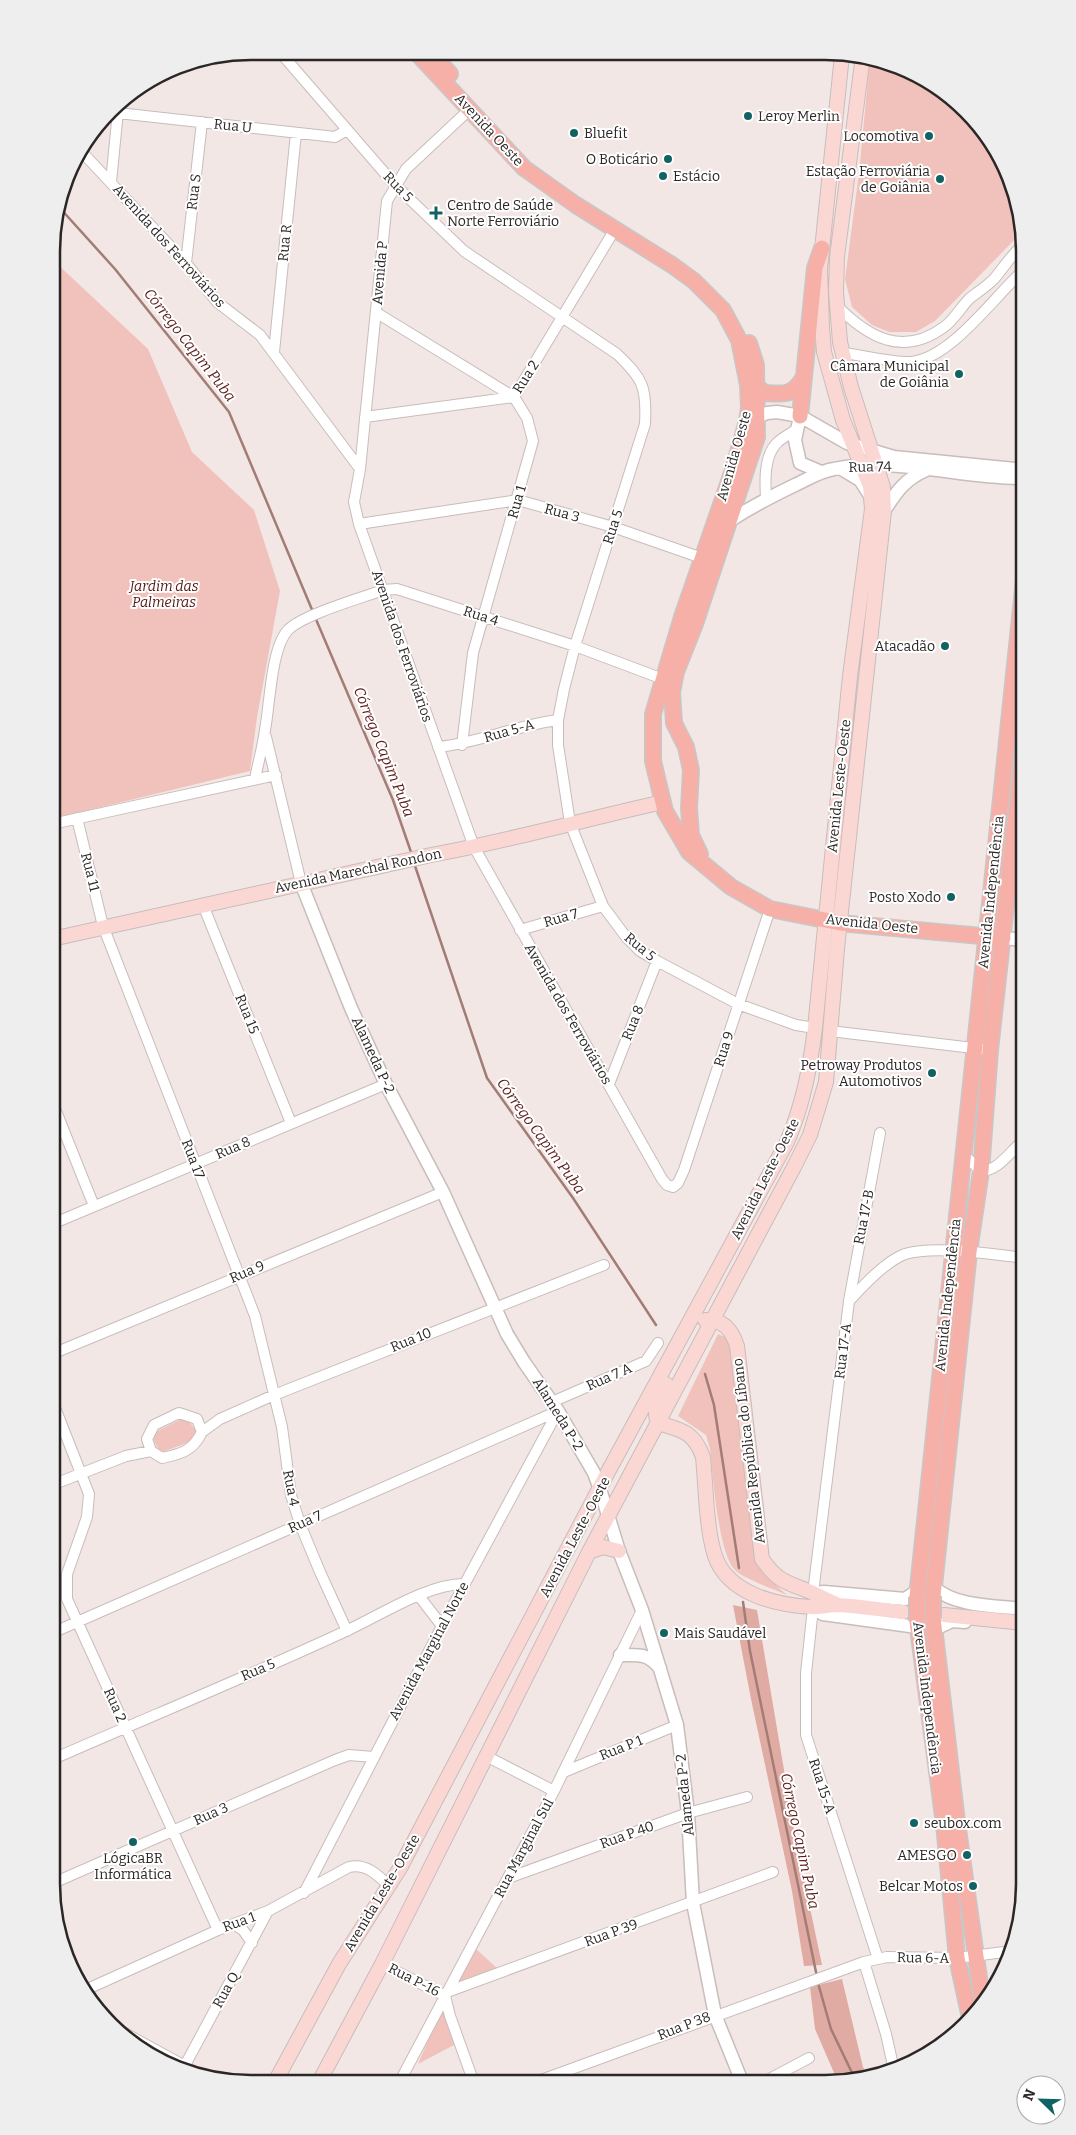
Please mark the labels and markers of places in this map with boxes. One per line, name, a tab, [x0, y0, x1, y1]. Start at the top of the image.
place label: Leroy Merlin	[758, 108, 840, 125]
marker: Leroy Merlin	[742, 110, 754, 122]
place label: Bluefit	[584, 125, 627, 142]
marker: Bluefit	[568, 127, 580, 139]
place label: Locomotiva	[843, 128, 919, 145]
marker: Locomotiva	[923, 130, 935, 142]
place label: O Boticário	[586, 151, 658, 168]
marker: O Boticário	[662, 153, 674, 165]
place label: Estação Ferroviária de Goiânia	[806, 163, 930, 196]
place label: Estácio	[673, 168, 720, 185]
marker: Estácio	[657, 170, 669, 182]
marker: Estação Ferroviária de Goiânia	[934, 173, 946, 185]
place label: Centro de Saúde Norte Ferroviário	[447, 197, 559, 230]
marker: Centro de Saúde Norte Ferroviário	[429, 206, 443, 220]
place label: Câmara Municipal de Goiânia	[830, 358, 949, 391]
marker: Câmara Municipal de Goiânia	[953, 368, 965, 380]
place label: Atacadão	[875, 638, 935, 655]
marker: Atacadão	[939, 640, 951, 652]
place label: Posto Xodo	[869, 889, 941, 906]
marker: Posto Xodo	[945, 891, 957, 903]
place label: Petroway Produtos Automotivos	[800, 1057, 922, 1090]
marker: Petroway Produtos Automotivos	[926, 1067, 938, 1079]
place label: Mais Saudável	[674, 1625, 766, 1642]
marker: Mais Saudável	[658, 1627, 670, 1639]
place label: seubox.com	[924, 1815, 1002, 1832]
marker: seubox.com	[908, 1817, 920, 1829]
marker: LógicaBR Informática	[127, 1836, 139, 1848]
place label: AMESGO	[897, 1847, 957, 1864]
marker: AMESGO	[961, 1849, 973, 1861]
place label: LógicaBR Informática	[94, 1850, 172, 1883]
place label: Belcar Motos	[879, 1878, 963, 1895]
marker: Belcar Motos	[967, 1880, 979, 1892]

